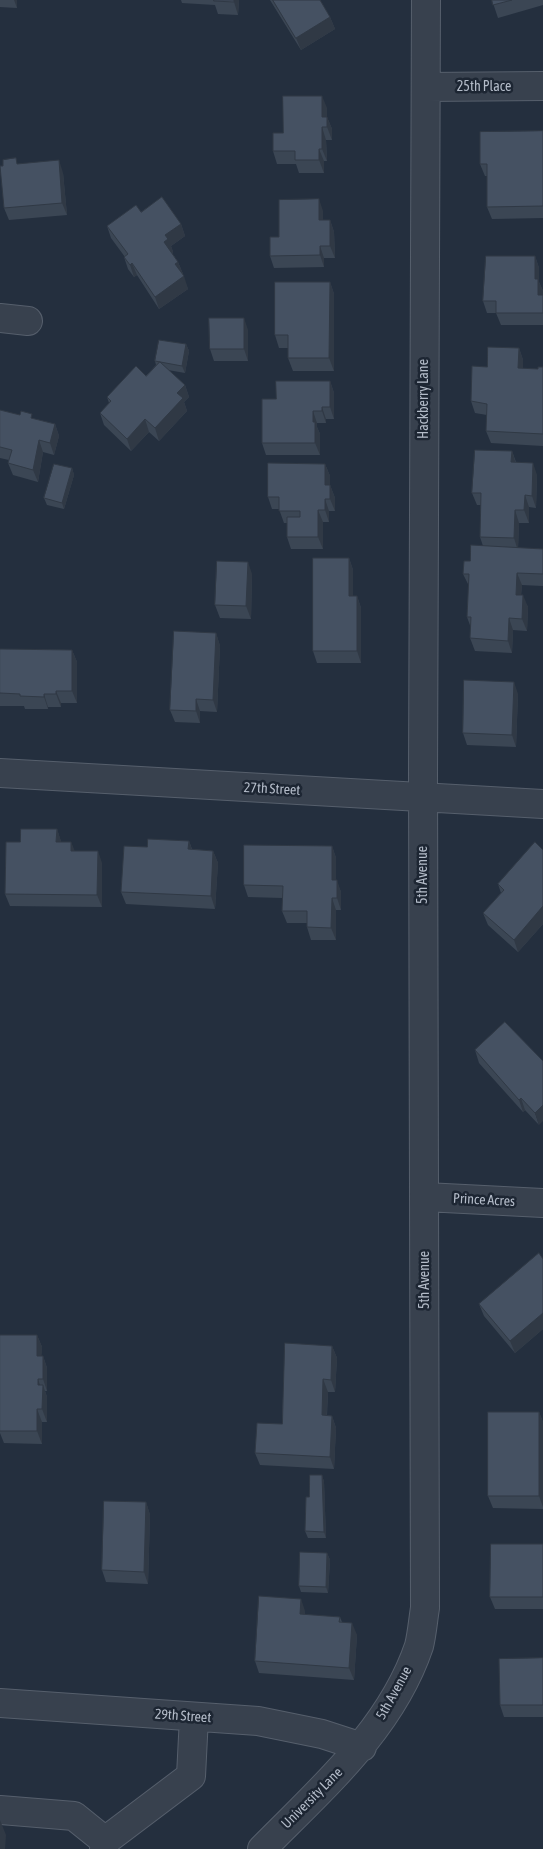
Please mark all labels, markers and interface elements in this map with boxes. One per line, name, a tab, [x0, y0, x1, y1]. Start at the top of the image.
street label: 25th Place	[457, 79, 511, 95]
street label: Hackberry Lane	[416, 359, 432, 439]
street label: 27th Street	[243, 779, 301, 799]
street label: 5th Avenue	[415, 846, 431, 904]
street label: Prince Acres	[453, 1190, 515, 1210]
street label: 5th Avenue	[417, 1251, 433, 1309]
street label: 5th Avenue	[373, 1664, 415, 1722]
street label: 29th Street	[154, 1706, 212, 1726]
street label: University Lane	[278, 1764, 346, 1832]

